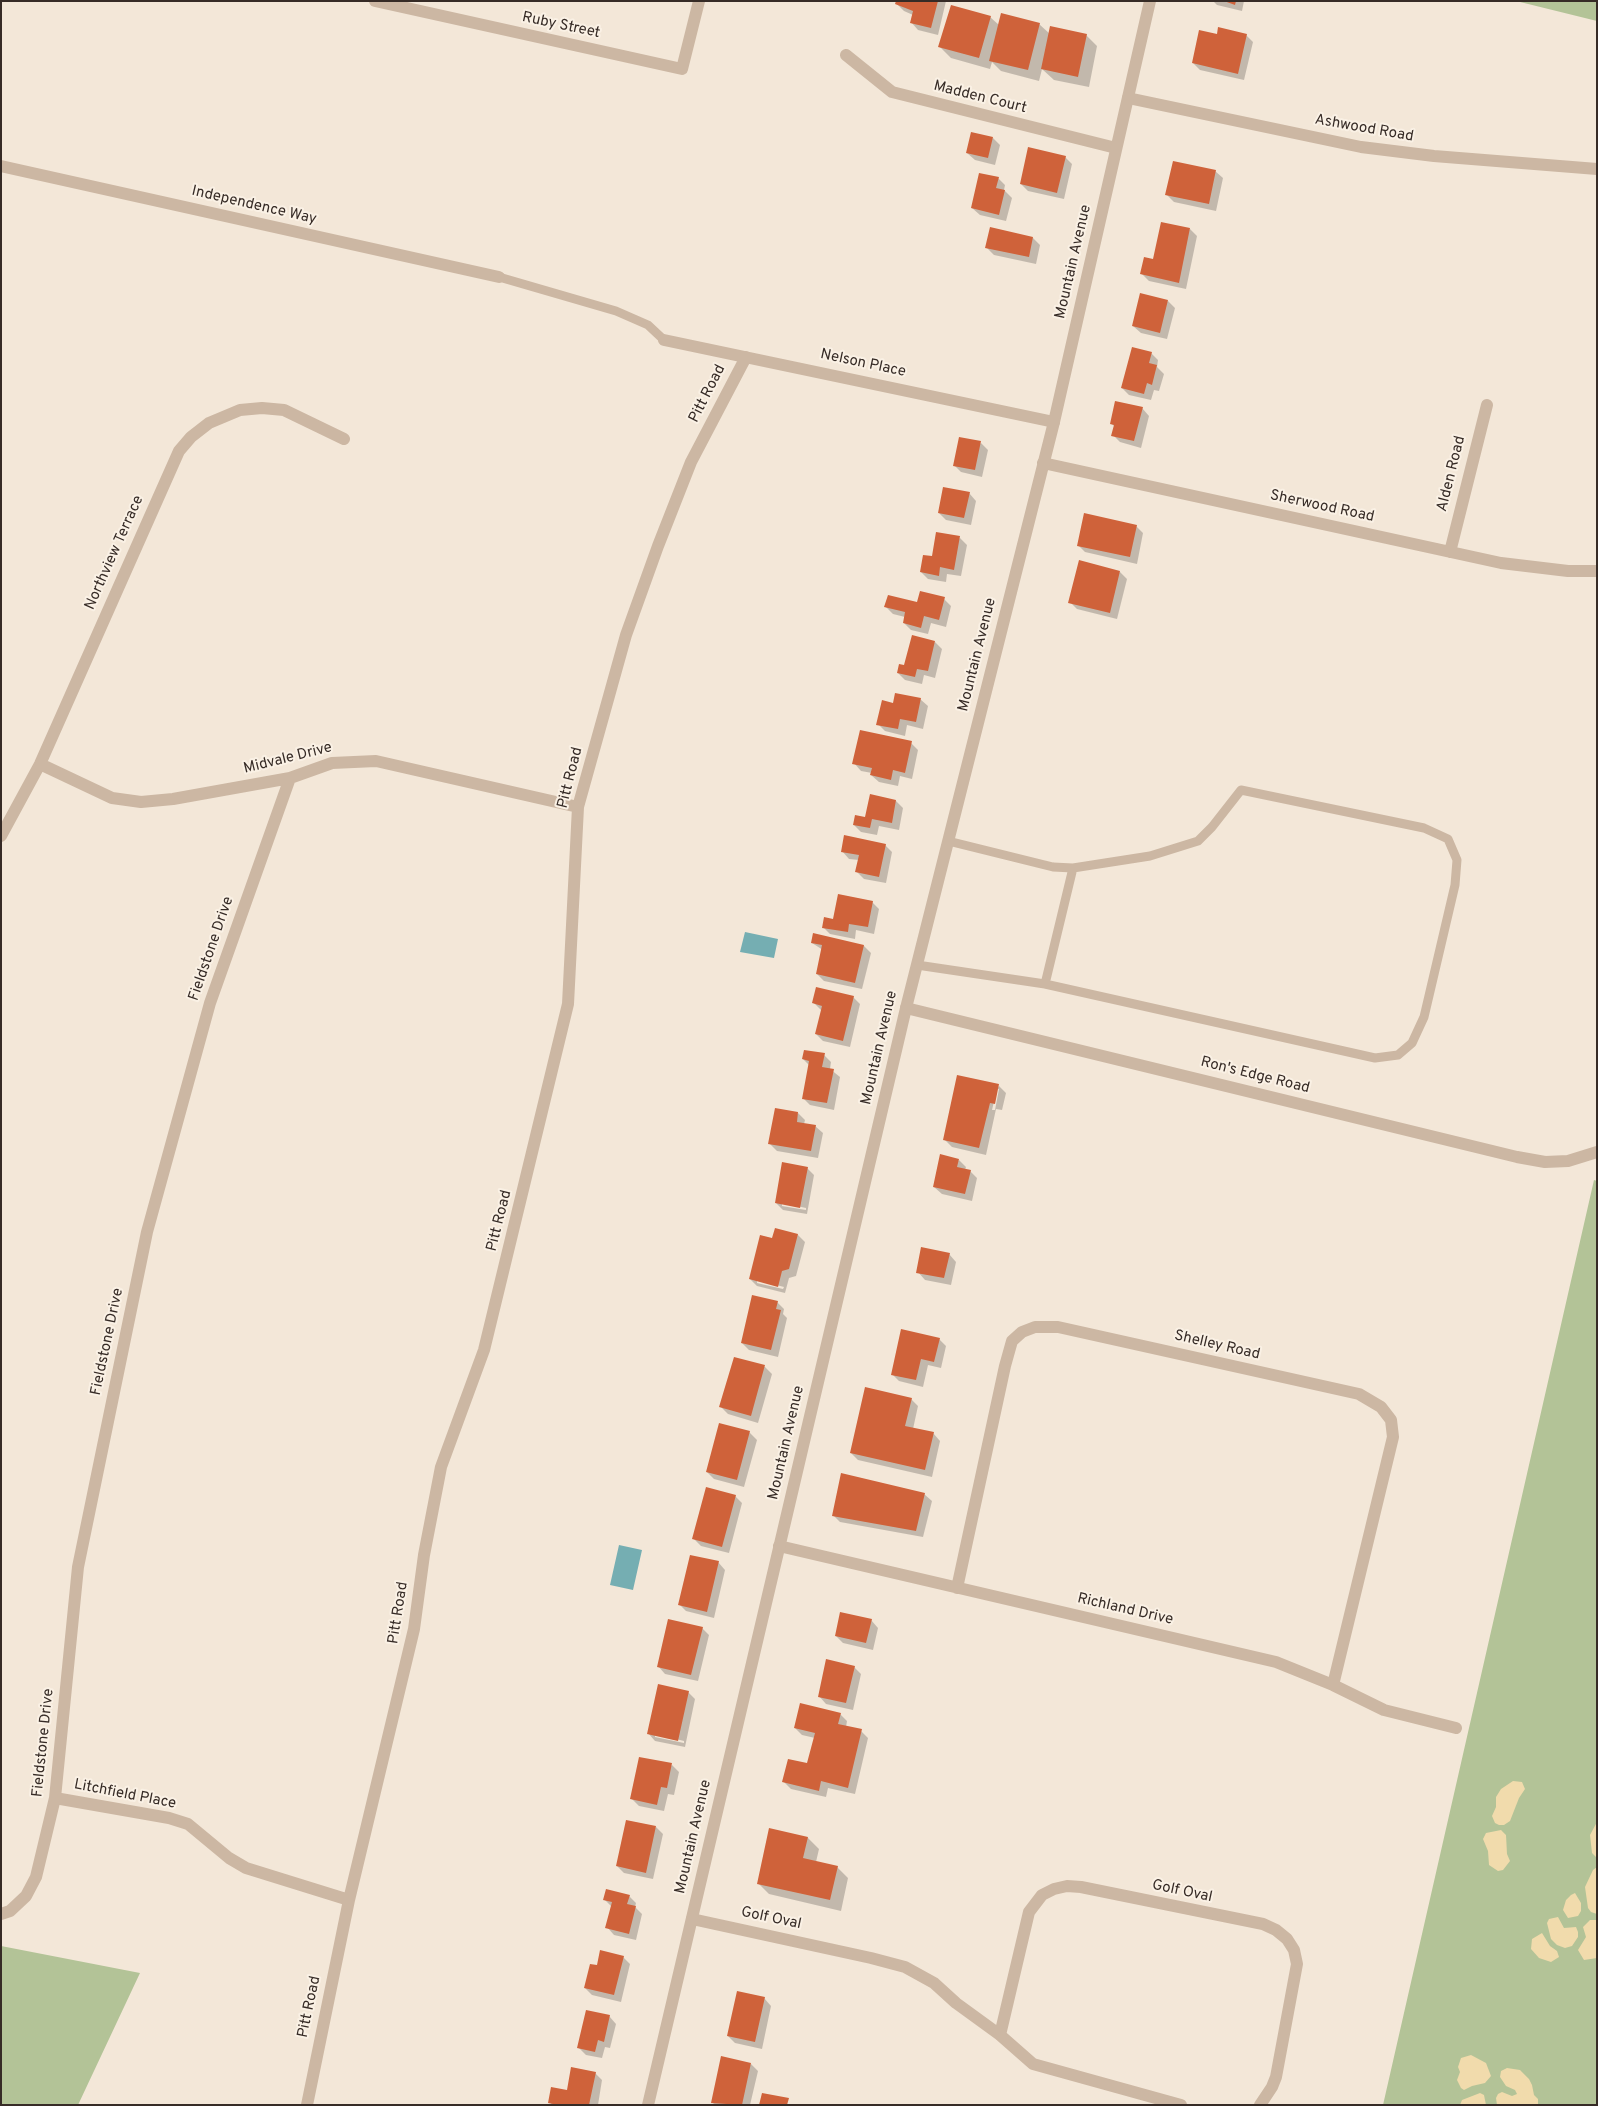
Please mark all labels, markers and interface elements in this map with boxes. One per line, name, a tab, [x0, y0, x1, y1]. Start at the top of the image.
street label: Ruby Street	[520, 9, 602, 43]
street label: Madden Court	[932, 78, 1028, 118]
street label: Ashwood Road	[1313, 111, 1415, 147]
street label: Independence Way	[190, 183, 318, 229]
street label: Mountain Avenue	[1052, 203, 1096, 321]
street label: Nelson Place	[819, 346, 907, 382]
street label: Pitt Road	[686, 362, 730, 426]
street label: Alden Road	[1434, 434, 1470, 514]
street label: Sherwood Road	[1268, 487, 1376, 527]
street label: Northview Terrace	[82, 493, 148, 613]
street label: Mountain Avenue	[955, 596, 1001, 714]
street label: Midvale Drive	[242, 739, 334, 779]
street label: Pitt Road	[555, 745, 587, 811]
street label: Fieldstone Drive	[186, 894, 238, 1004]
street label: Mountain Avenue	[858, 989, 902, 1107]
street label: Ron's Edge Road	[1199, 1054, 1311, 1098]
street label: Pitt Road	[484, 1188, 516, 1254]
street label: Fieldstone Drive	[88, 1287, 128, 1397]
street label: Shelley Road	[1172, 1327, 1262, 1365]
street label: Mountain Avenue	[765, 1384, 809, 1502]
street label: Pitt Road	[385, 1581, 413, 1645]
street label: Richland Drive	[1075, 1590, 1175, 1630]
street label: Fieldstone Drive	[29, 1688, 59, 1798]
street label: Litchfield Place	[72, 1776, 178, 1814]
street label: Mountain Avenue	[672, 1778, 716, 1896]
street label: Golf Oval	[1150, 1877, 1214, 1907]
street label: Golf Oval	[739, 1904, 803, 1934]
street label: Pitt Road	[295, 1975, 325, 2039]

